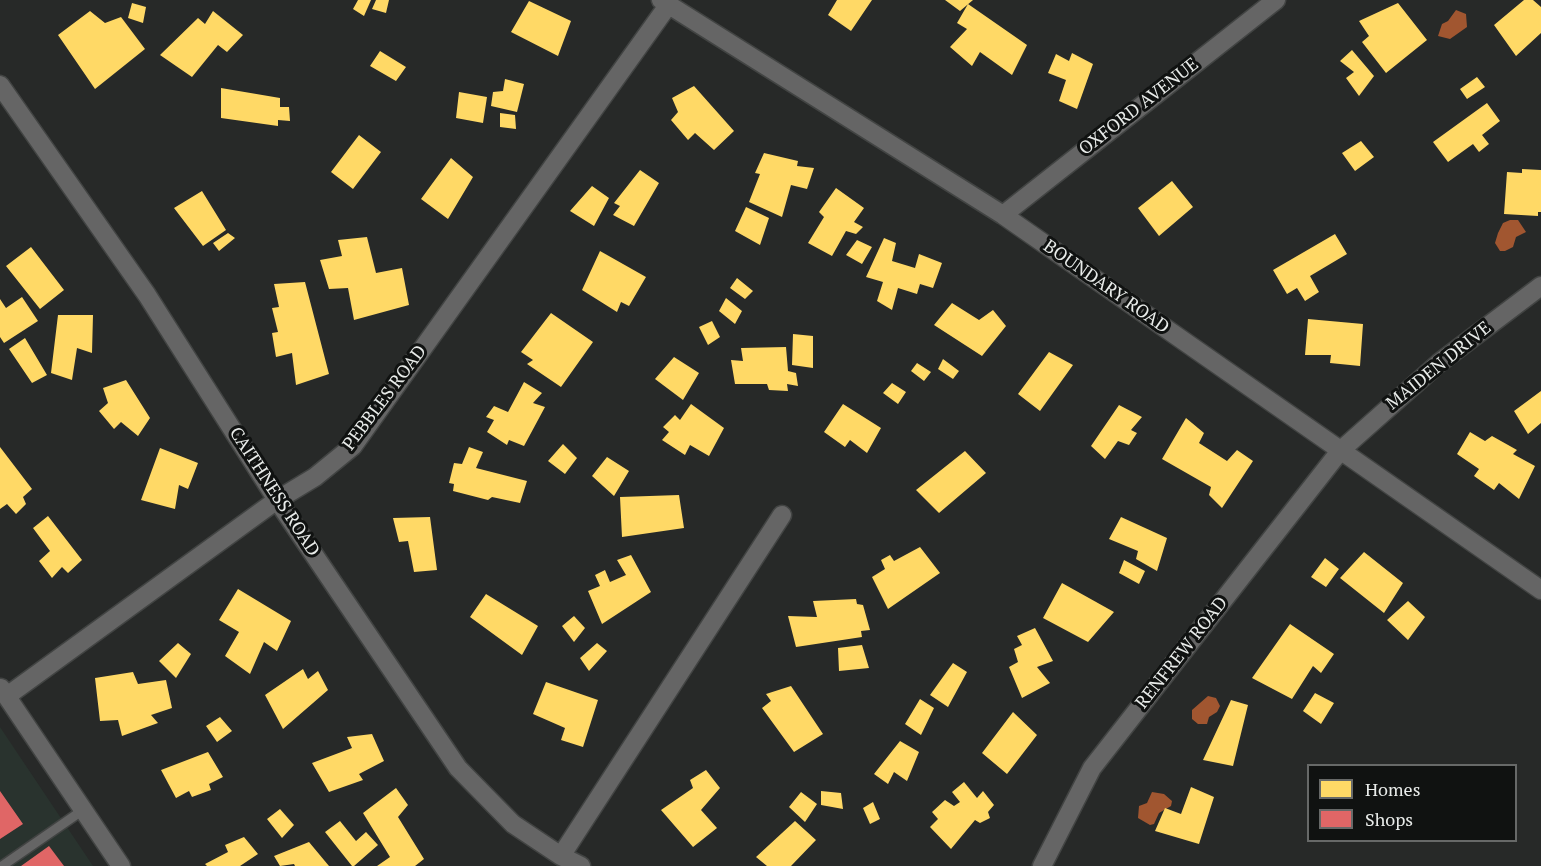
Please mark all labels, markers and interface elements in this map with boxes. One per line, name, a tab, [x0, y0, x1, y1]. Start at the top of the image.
street label: OXFORD AVENUE	[1075, 54, 1203, 160]
street label: BOUNDARY ROAD	[1039, 236, 1173, 338]
street label: MAIDEN DRIVE	[1382, 317, 1496, 415]
street label: PEBBLES ROAD	[338, 341, 432, 455]
street label: CAITHNESS ROAD	[224, 423, 324, 561]
street label: RENFREW ROAD	[1132, 593, 1232, 713]
legend	[1307, 764, 1517, 842]
text: Homes	[1365, 777, 1420, 801]
text: Shops	[1365, 807, 1413, 831]

